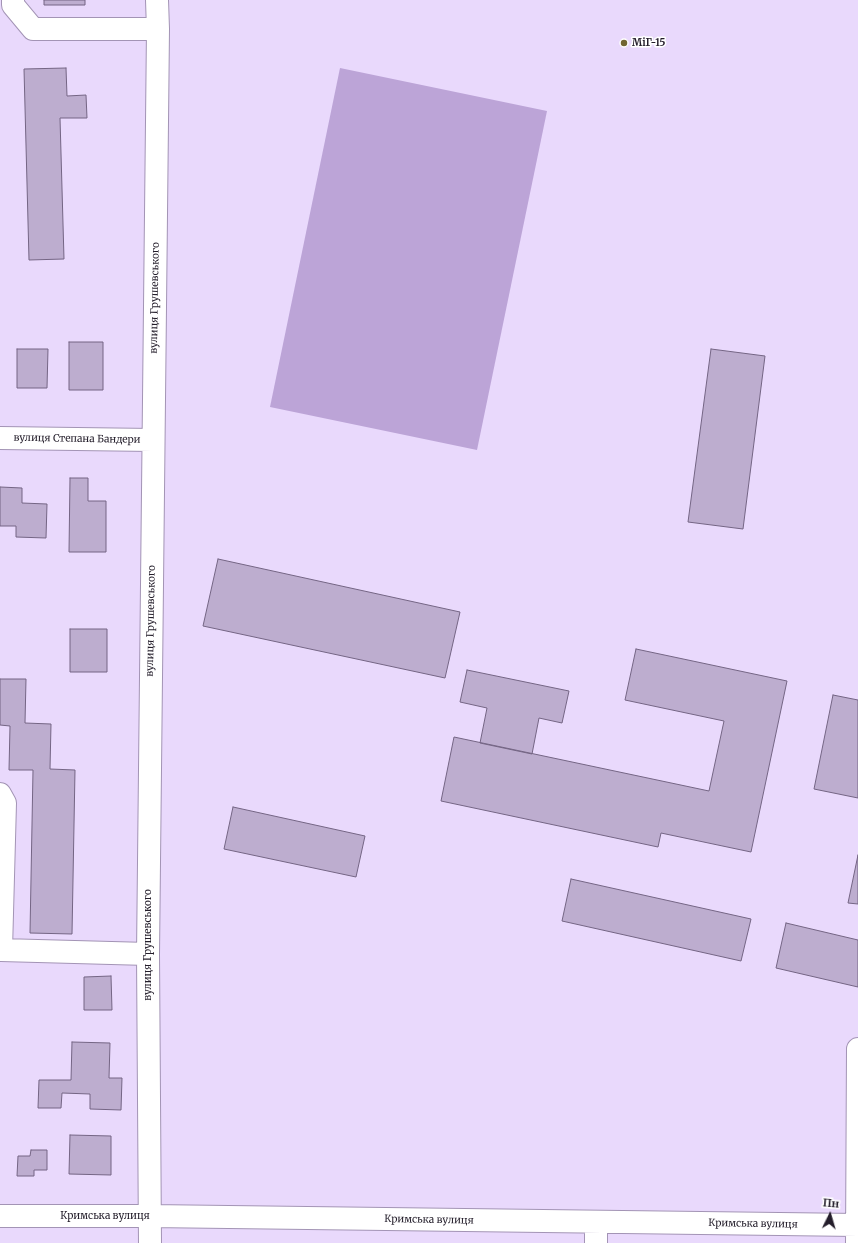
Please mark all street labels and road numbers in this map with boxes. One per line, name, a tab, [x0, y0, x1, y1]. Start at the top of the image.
street label: вулиця Грушевського	[148, 242, 162, 354]
street label: вулиця Степана Бандери	[13, 432, 141, 446]
street label: вулиця Грушевського	[144, 565, 158, 677]
street label: вулиця Грушевського	[142, 889, 154, 1001]
street label: Кримська вулиця	[60, 1210, 150, 1222]
street label: Кримська вулиця	[384, 1213, 474, 1227]
street label: Кримська вулиця	[708, 1217, 798, 1231]

